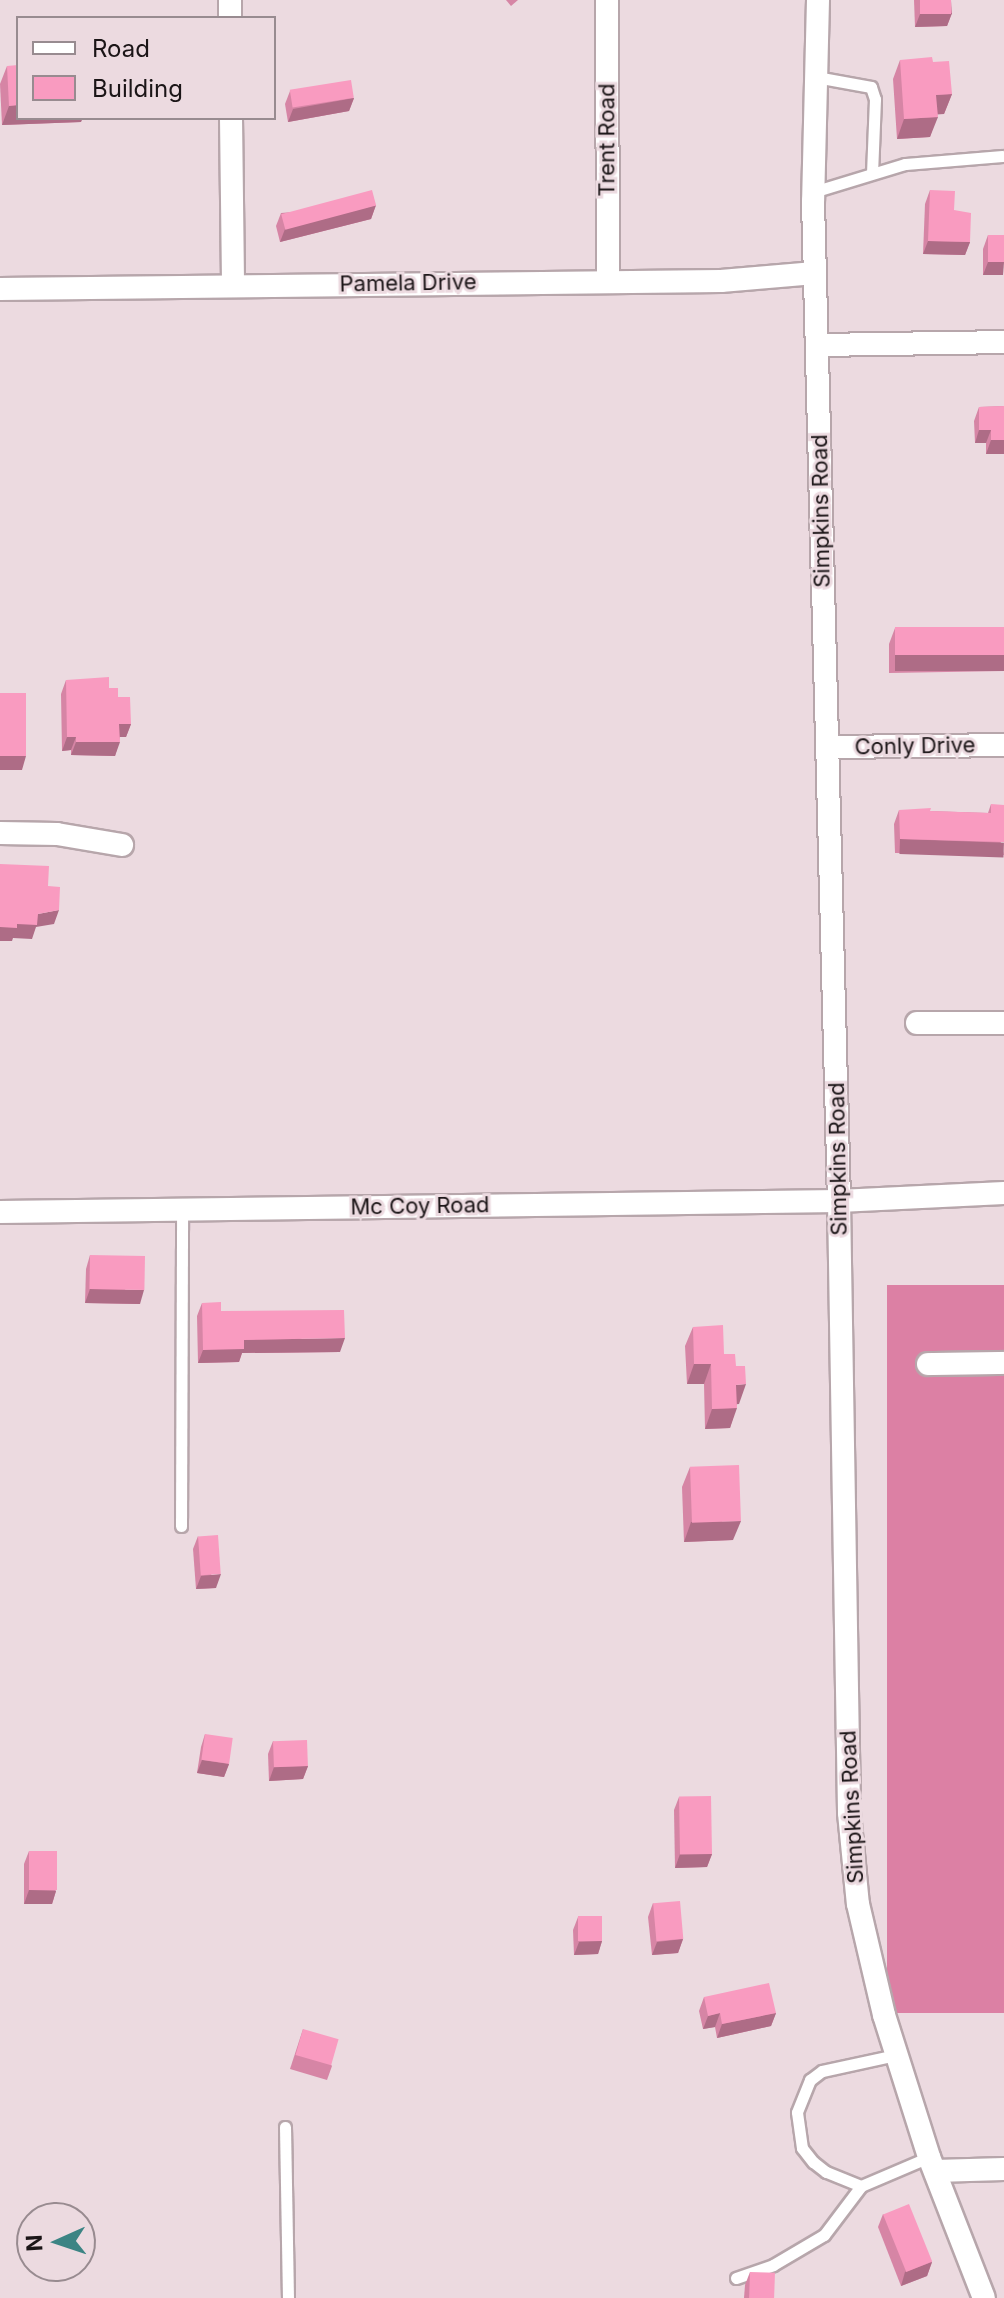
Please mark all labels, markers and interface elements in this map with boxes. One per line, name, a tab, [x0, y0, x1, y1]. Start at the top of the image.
legend	[16, 16, 276, 120]
text: Road	[92, 34, 150, 63]
text: Building	[92, 74, 183, 103]
street label: Trent Road	[594, 83, 620, 197]
street label: Pamela Drive	[339, 269, 477, 297]
street label: Simpkins Road	[806, 434, 836, 588]
street label: Conly Drive	[854, 732, 976, 760]
street label: Simpkins Road	[823, 1082, 853, 1236]
street label: Mc Coy Road	[350, 1192, 490, 1220]
street label: Simpkins Road	[835, 1730, 869, 1884]
north arrow	[16, 2202, 96, 2282]
text: N	[21, 2234, 47, 2252]

